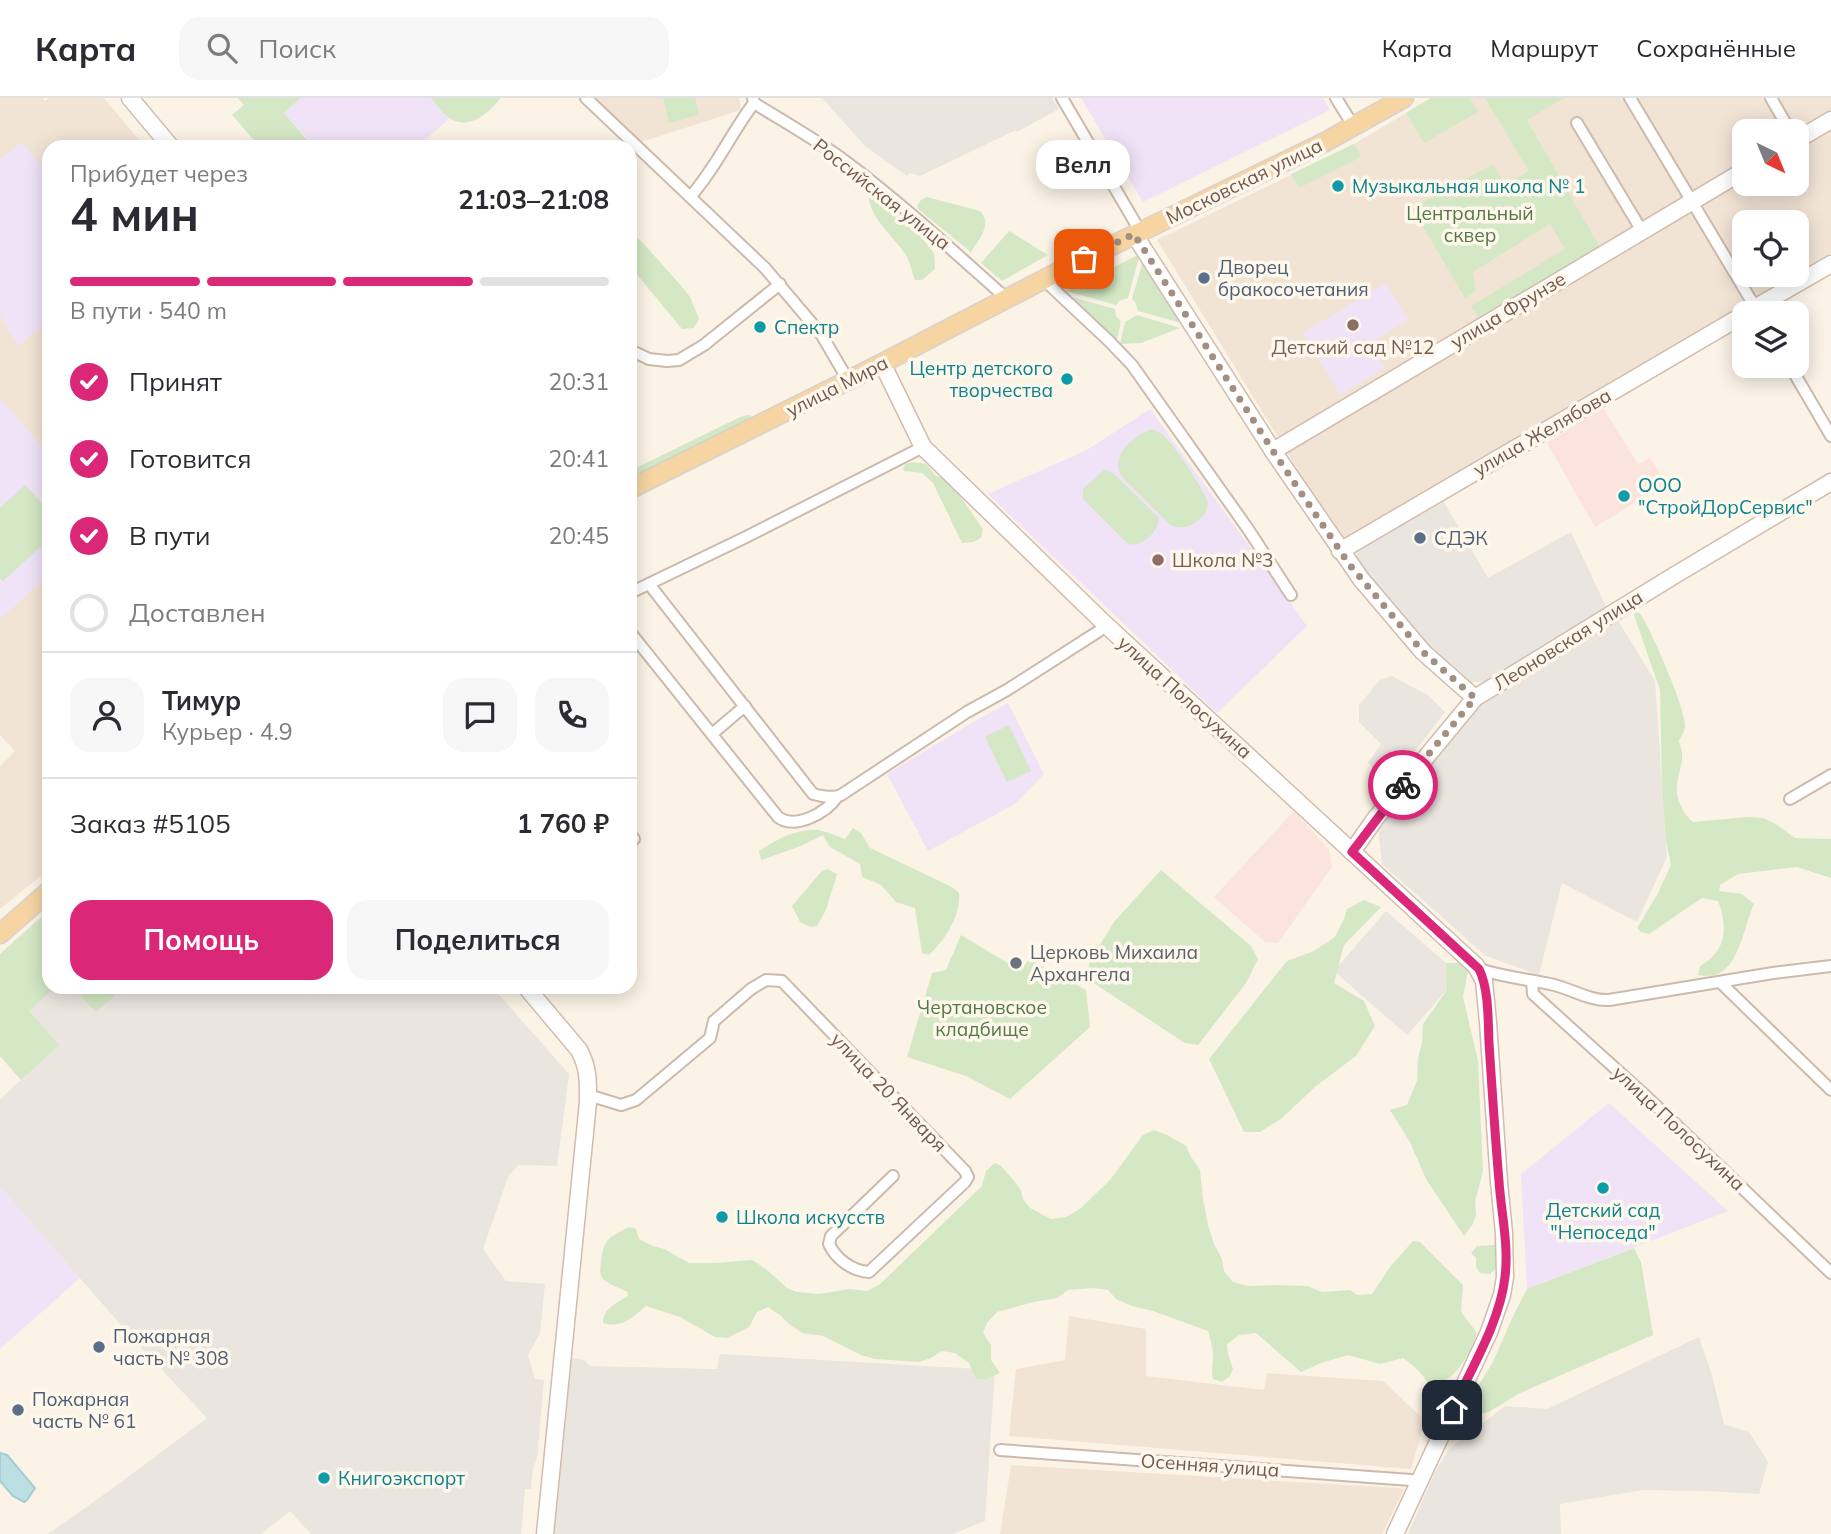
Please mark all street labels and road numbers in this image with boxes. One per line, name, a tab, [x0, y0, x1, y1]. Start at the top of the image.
street label: Российская улица	[809, 133, 955, 255]
street label: Московская улица	[1162, 133, 1326, 229]
street label: улица Фрунзе	[1446, 266, 1570, 354]
street label: улица Мира	[782, 350, 892, 422]
street label: улица Желябова	[1469, 383, 1615, 481]
street label: Леоновская улица	[1489, 584, 1647, 696]
street label: улица Полосухина	[1113, 630, 1257, 764]
street label: улица 20 Января	[826, 1027, 952, 1157]
street label: улица Полосухина	[1608, 1060, 1750, 1196]
street label: Осенняя улица	[1140, 1448, 1280, 1482]

